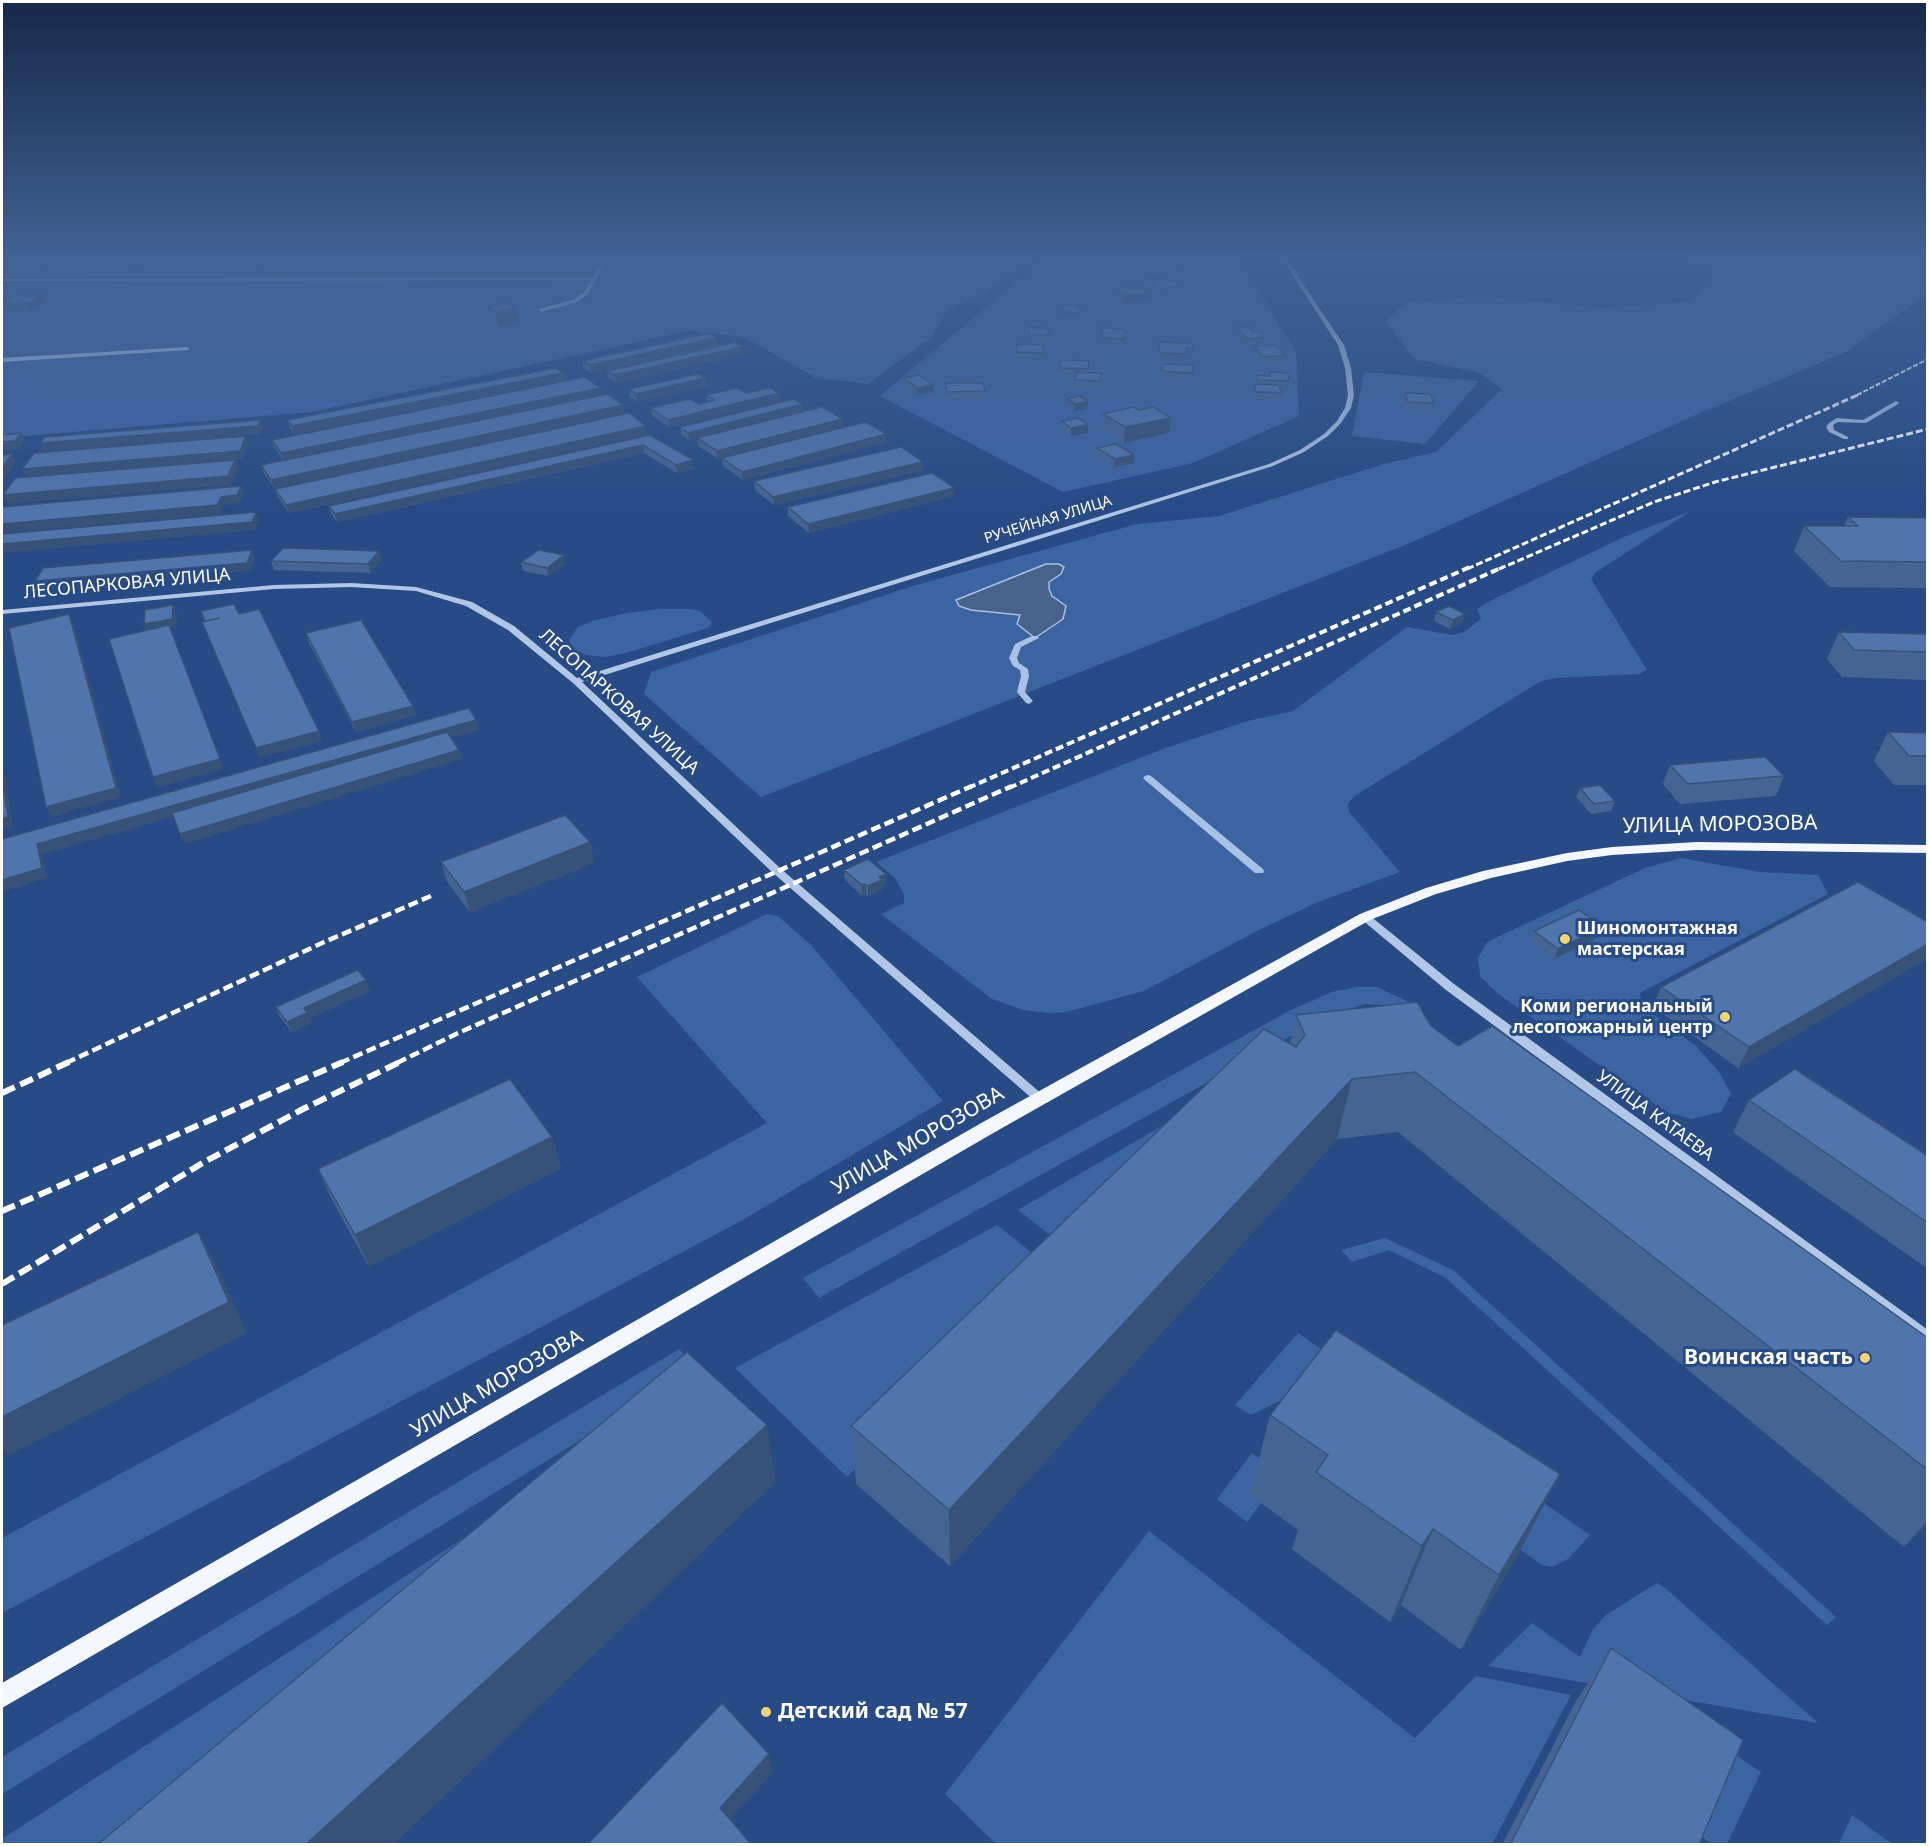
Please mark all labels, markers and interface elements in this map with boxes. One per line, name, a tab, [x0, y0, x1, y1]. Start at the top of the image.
street label: РУЧЕЙНАЯ УЛИЦА	[982, 492, 1114, 548]
street label: ЛЕСОПАРКОВАЯ УЛИЦА	[23, 564, 231, 604]
street label: ЛЕСОПАРКОВАЯ УЛИЦА	[535, 625, 703, 779]
street label: УЛИЦА МОРОЗОВА	[1622, 811, 1818, 839]
place label: Шиномонтажная мастерская	[1577, 918, 1738, 960]
marker: Шиномонтажная мастерская	[1558, 932, 1572, 946]
place label: Коми региональный лесопожарный центр	[1512, 996, 1713, 1038]
marker: Коми региональный лесопожарный центр	[1718, 1010, 1732, 1024]
street label: УЛИЦА КАТАЕВА	[1592, 1066, 1718, 1166]
street label: УЛИЦА МОРОЗОВА	[827, 1081, 1009, 1201]
street label: УЛИЦА МОРОЗОВА	[406, 1324, 588, 1444]
place label: Воинская часть	[1684, 1345, 1853, 1371]
marker: Воинская часть	[1858, 1351, 1872, 1365]
place label: Детский сад № 57	[778, 1699, 968, 1725]
marker: Детский сад № 57	[759, 1705, 773, 1719]

